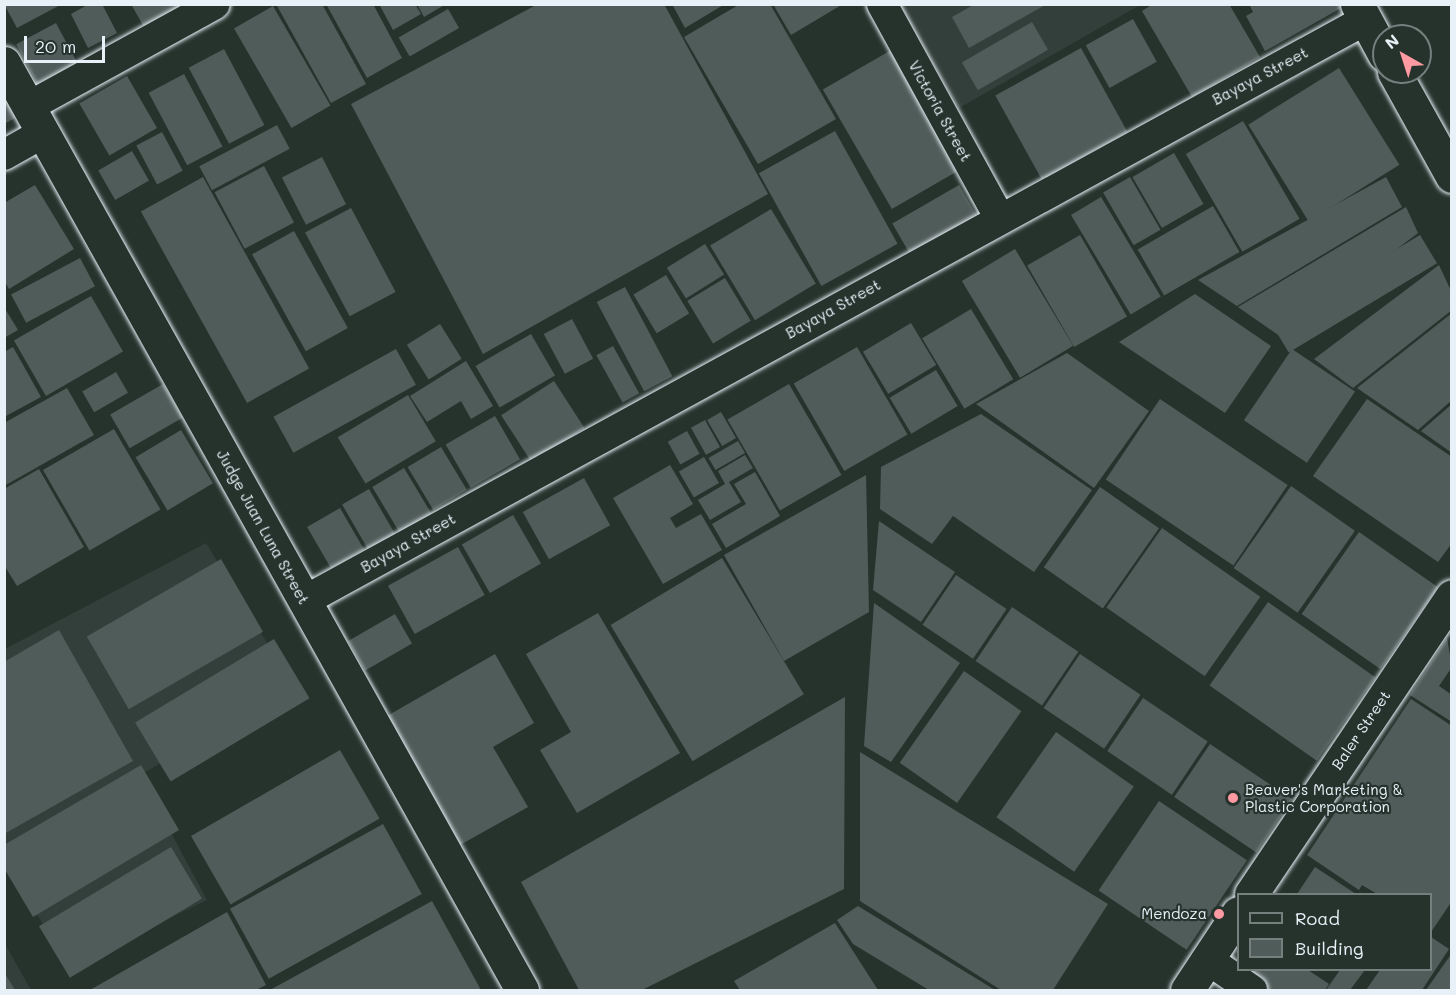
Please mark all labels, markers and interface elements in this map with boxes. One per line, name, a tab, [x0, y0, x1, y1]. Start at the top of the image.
scale bar	[27, 24, 108, 62]
north arrow	[1372, 24, 1432, 84]
text: N	[1380, 29, 1403, 53]
text: 20 m	[35, 34, 76, 58]
street label: Bayaya Street	[1209, 43, 1311, 109]
street label: Victoria Street	[905, 57, 975, 165]
street label: Bayaya Street	[782, 276, 884, 342]
street label: Judge Juan Luna Street	[213, 447, 313, 607]
street label: Bayaya Street	[357, 510, 459, 576]
street label: Baler Street	[1328, 687, 1394, 773]
place label: Beaver's Marketing & Plastic Corporation	[1245, 780, 1403, 815]
marker: Beaver's Marketing & Plastic Corporation	[1226, 791, 1240, 805]
legend	[1237, 893, 1432, 971]
place label: Mendoza	[1141, 905, 1207, 923]
text: Road	[1295, 906, 1340, 930]
marker: Mendoza	[1212, 907, 1226, 921]
text: Building	[1295, 936, 1363, 960]

